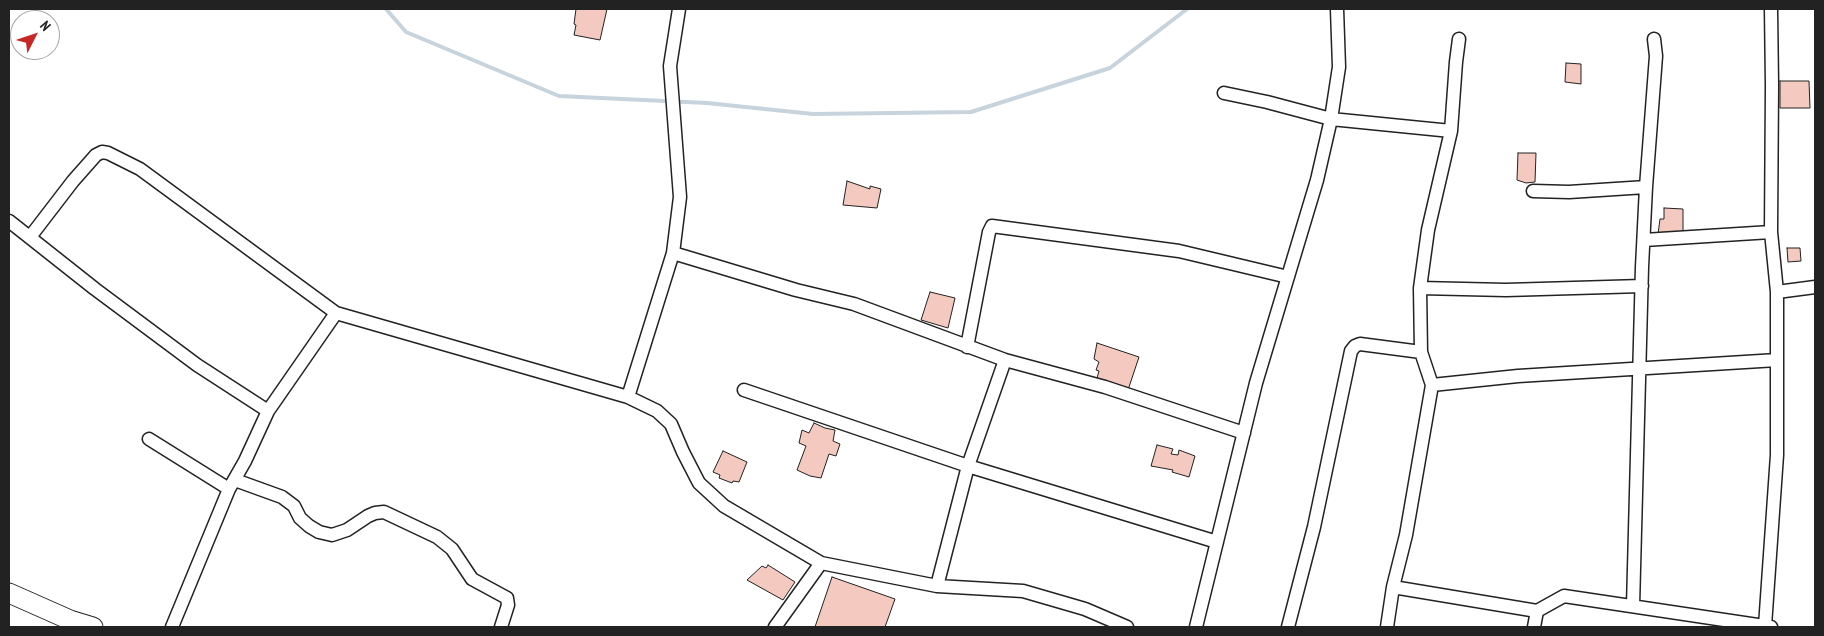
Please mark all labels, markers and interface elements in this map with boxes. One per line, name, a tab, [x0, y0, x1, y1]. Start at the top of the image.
north arrow	[10, 10, 60, 60]
text: N	[36, 17, 55, 35]

